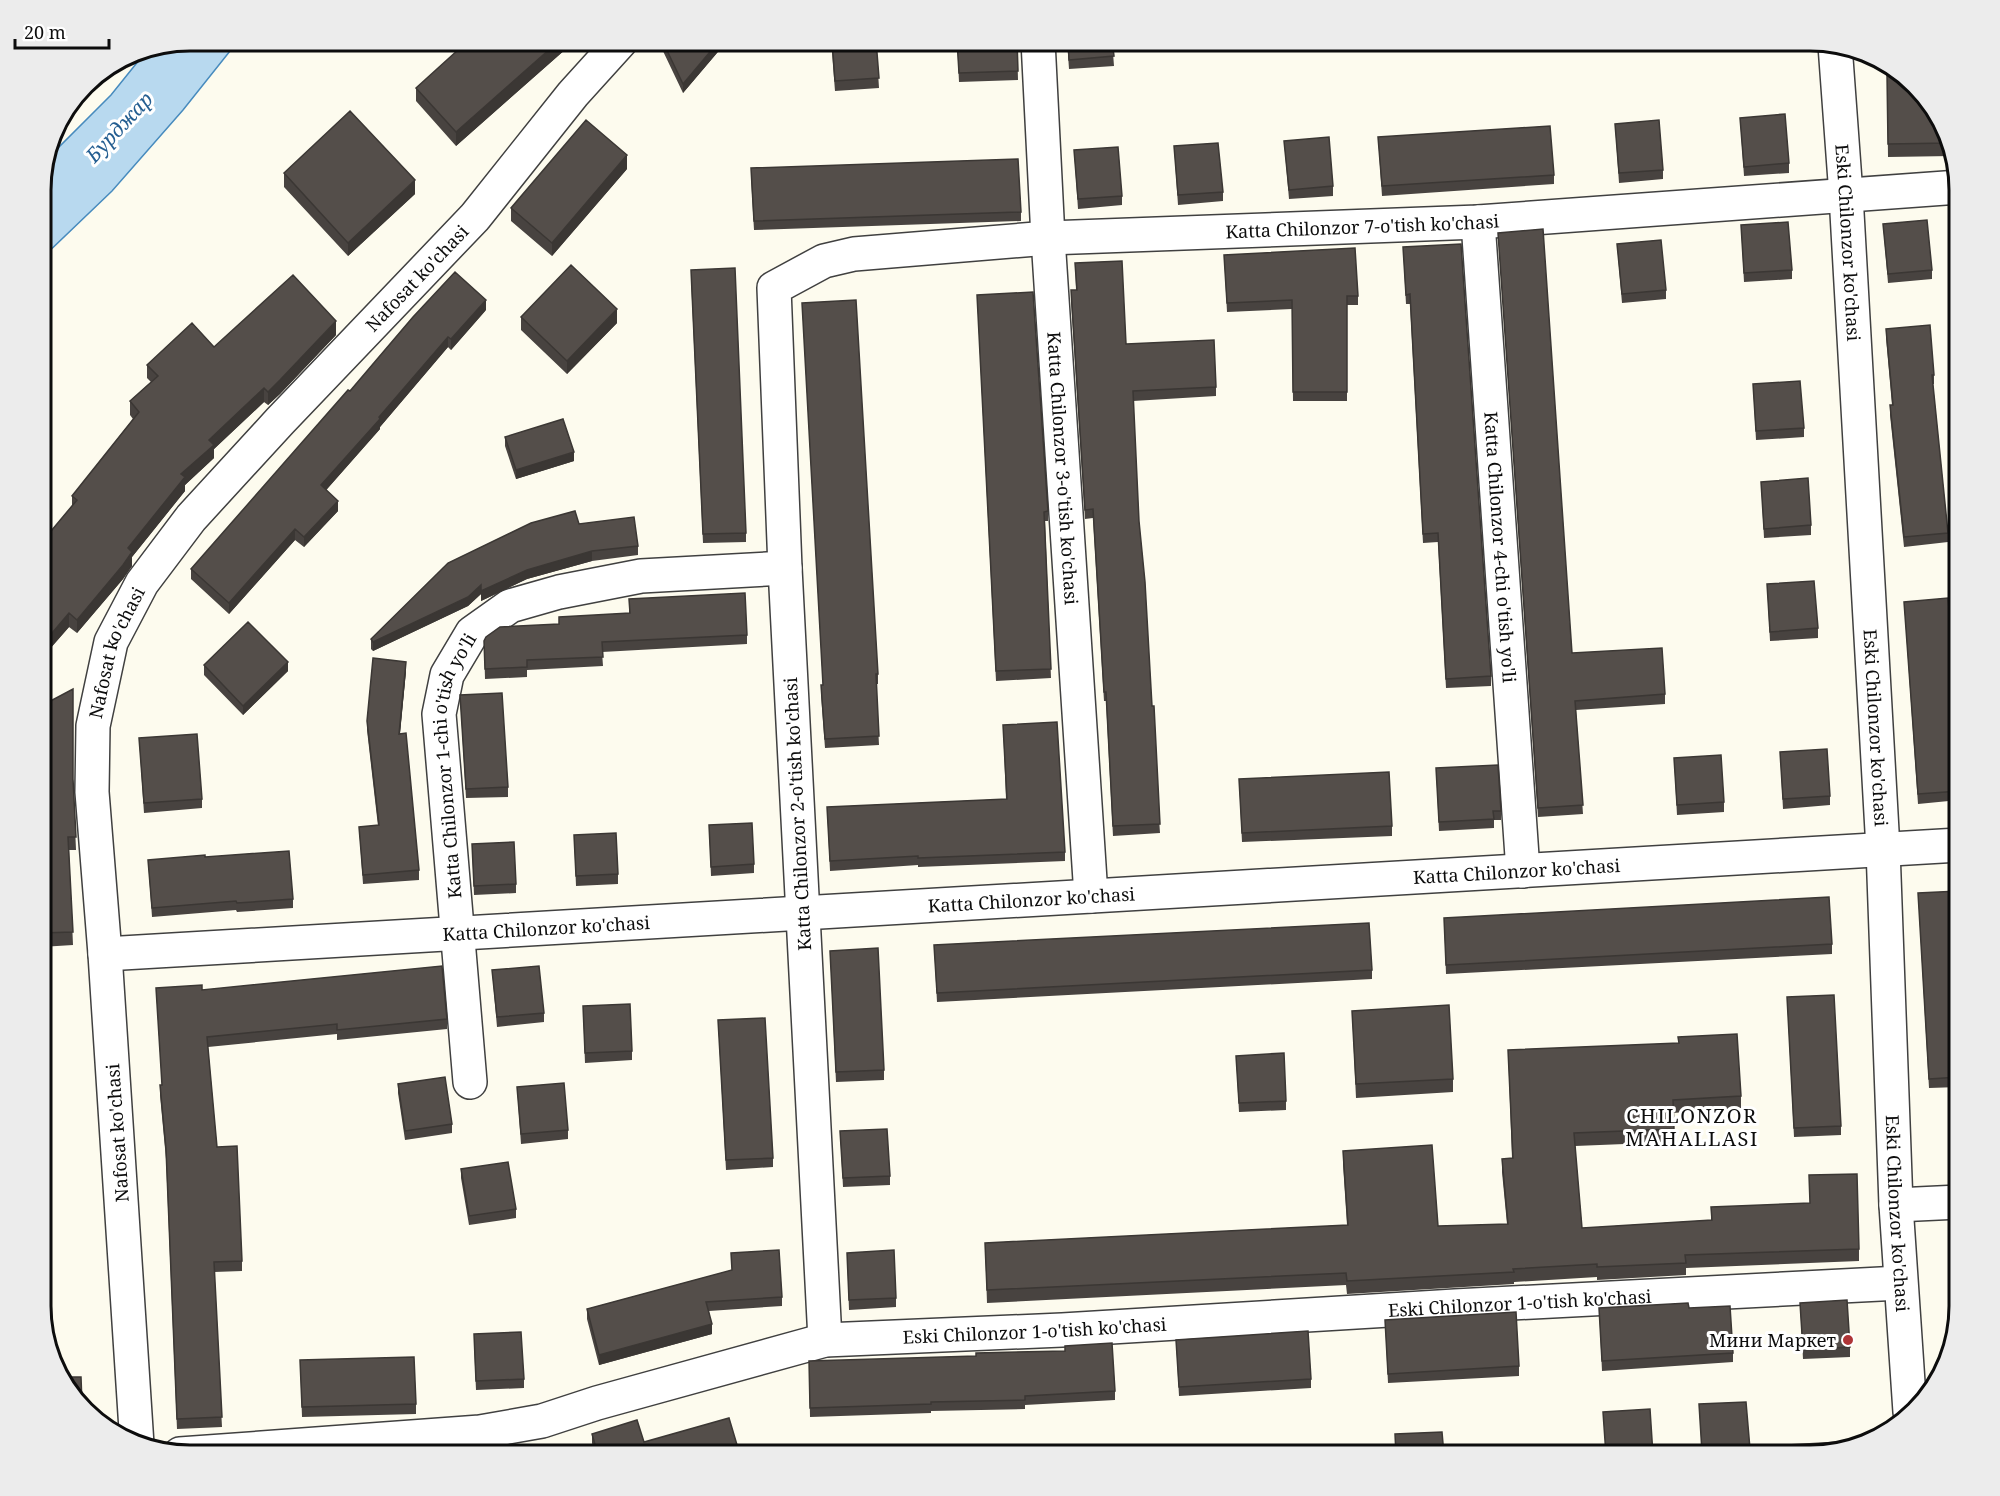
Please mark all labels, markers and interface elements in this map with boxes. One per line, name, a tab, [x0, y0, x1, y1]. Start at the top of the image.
scale bar	[15, 12, 110, 50]
text: 20 m	[24, 20, 66, 44]
water label: Бурджар	[79, 86, 159, 169]
street label: Eski Chilonzor ko'chasi	[1830, 143, 1866, 342]
street label: Katta Chilonzor 7-o'tish ko'chasi	[1225, 208, 1500, 243]
street label: Nafosat ko'chasi	[360, 219, 473, 336]
street label: Katta Chilonzor 3-o'tish ko'chasi	[1042, 331, 1084, 606]
street label: Katta Chilonzor 4-chi o'tish yo'li	[1479, 411, 1522, 684]
street label: Nafosat ko'chasi	[83, 582, 150, 721]
street label: Katta Chilonzor 1-chi o'tish yo'li	[427, 628, 481, 900]
street label: Eski Chilonzor ko'chasi	[1859, 628, 1894, 827]
street label: Katta Chilonzor 2-o'tish ko'chasi	[778, 677, 816, 951]
street label: Katta Chilonzor ko'chasi	[1412, 853, 1621, 889]
street label: Katta Chilonzor ko'chasi	[927, 881, 1136, 918]
street label: Katta Chilonzor ko'chasi	[442, 910, 651, 946]
street label: Nafosat ko'chasi	[100, 1063, 134, 1203]
district label: CHILONZOR MAHALLASI	[1625, 1102, 1759, 1152]
street label: Eski Chilonzor ko'chasi	[1881, 1114, 1915, 1313]
street label: Eski Chilonzor 1-o'tish ko'chasi	[1387, 1284, 1652, 1322]
street label: Eski Chilonzor 1-o'tish ko'chasi	[902, 1312, 1167, 1349]
place label: Мини Маркет	[1709, 1328, 1836, 1352]
marker: Мини Маркет	[1841, 1333, 1855, 1347]

